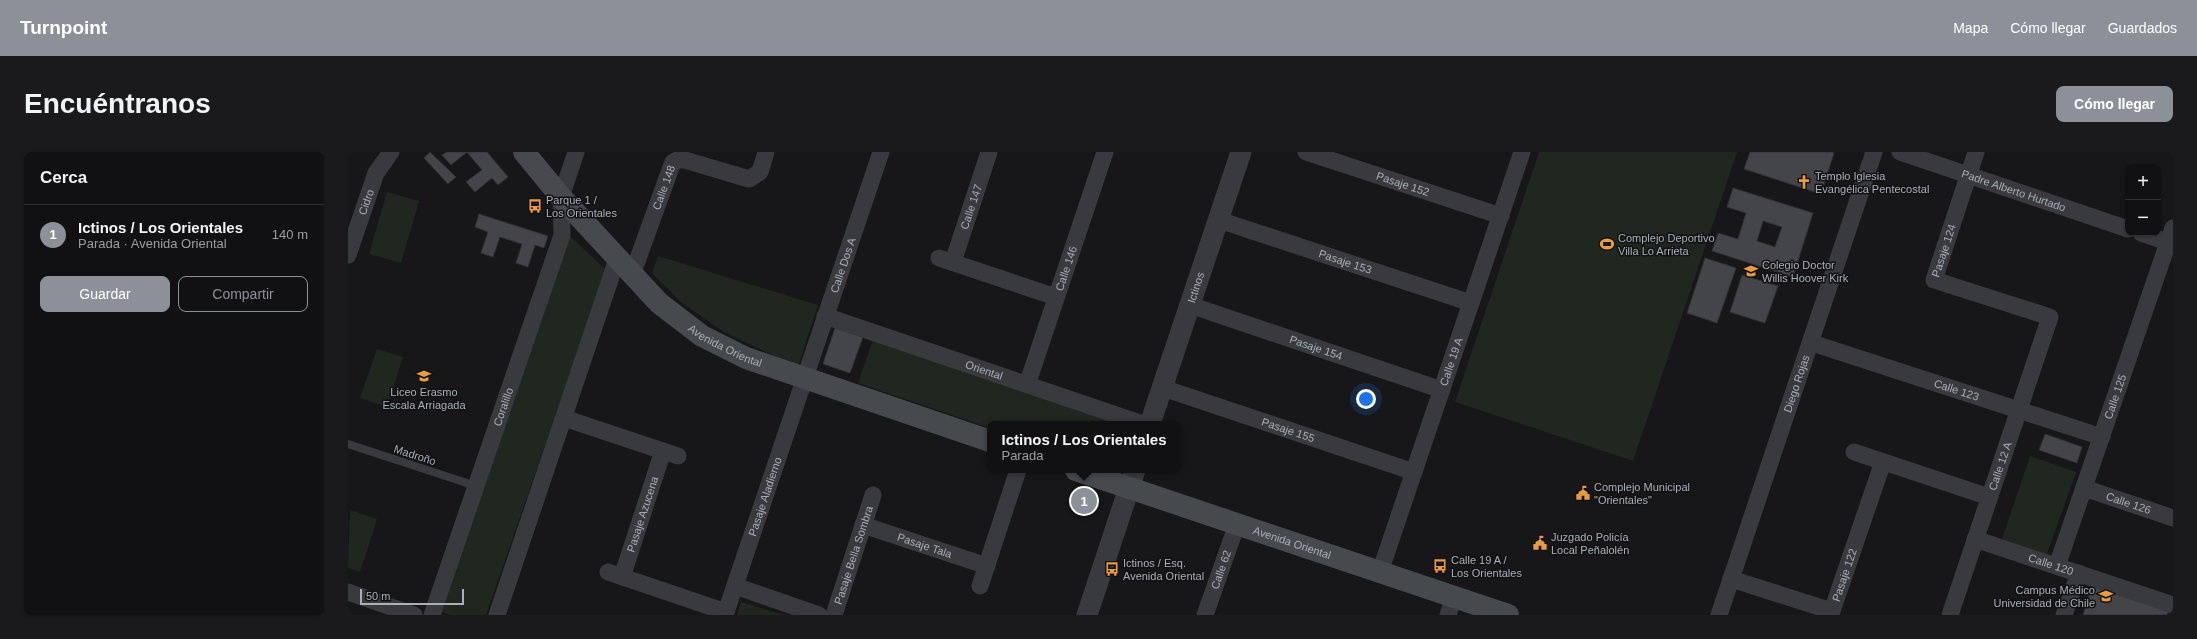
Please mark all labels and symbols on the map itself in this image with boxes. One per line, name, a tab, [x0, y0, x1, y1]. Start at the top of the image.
street label: Calle 148	[650, 164, 677, 212]
street label: Padre Alberto Hurtado	[1960, 167, 2067, 214]
street label: Pasaje 152	[1375, 170, 1431, 198]
place label: Templo Iglesia Evangélica Pentecostal	[1815, 170, 1929, 195]
church icon: Templo Iglesia Evangélica Pentecostal	[1796, 174, 1812, 190]
street label: Calle 147	[958, 183, 984, 231]
street label: Cidro	[356, 188, 376, 216]
place label: Parque 1 / Los Orientales	[546, 194, 617, 219]
bus stop icon: Parque 1 / Los Orientales	[527, 198, 543, 214]
street label: Pasaje 124	[1929, 223, 1958, 279]
place label: Complejo Deportivo Villa Lo Arrieta	[1618, 232, 1715, 257]
street label: Calle Dos A	[828, 236, 858, 294]
sports icon: Complejo Deportivo Villa Lo Arrieta	[1599, 236, 1615, 252]
street label: Calle 146	[1053, 244, 1079, 292]
street label: Pasaje 153	[1317, 247, 1373, 276]
place label: Colegio Doctor Willis Hoover Kirk	[1762, 259, 1849, 284]
school or university icon: Colegio Doctor Willis Hoover Kirk	[1743, 263, 1759, 279]
street label: Ictinos	[1185, 270, 1207, 304]
street label: Avenida Oriental	[686, 322, 764, 369]
street label: Pasaje 154	[1288, 333, 1344, 362]
street label: Calle 19 A	[1437, 335, 1465, 387]
street label: Diego Rojas	[1781, 353, 1812, 414]
street label: Oriental	[964, 358, 1004, 382]
school or university icon: Liceo Erasmo Escala Arriagada	[416, 368, 432, 384]
street label: Calle 125	[2102, 373, 2128, 421]
street label: Calle 123	[1933, 377, 1981, 403]
place label: Liceo Erasmo Escala Arriagada	[382, 386, 466, 411]
street label: Coralillo	[491, 386, 515, 428]
your location	[1356, 389, 1376, 409]
street label: Pasaje 155	[1260, 415, 1316, 444]
street label: Calle 12 A	[1986, 440, 2014, 492]
street label: Madroño	[392, 443, 438, 467]
street label: Pasaje Aladierno	[746, 455, 784, 538]
street label: Pasaje Azucena	[624, 474, 661, 554]
place label: Complejo Municipal "Orientales"	[1594, 481, 1690, 506]
public building icon: Complejo Municipal "Orientales"	[1575, 485, 1591, 501]
pin: 1	[1071, 486, 1097, 516]
street label: Calle 126	[2105, 490, 2153, 516]
street label: Pasaje Bella Sombra	[832, 503, 875, 606]
street label: Avenida Oriental	[1252, 524, 1333, 561]
street label: Pasaje Tala	[896, 531, 954, 560]
place label: Juzgado Policía Local Peñalolén	[1551, 531, 1630, 556]
public building icon: Juzgado Policía Local Peñalolén	[1532, 535, 1548, 551]
street label: Pasaje 122	[1830, 547, 1859, 603]
street label: Calle 62	[1209, 549, 1233, 591]
street label: Calle 120	[2027, 551, 2075, 577]
place label: Calle 19 A / Los Orientales	[1451, 554, 1522, 579]
place label: Ictinos / Esq. Avenida Oriental	[1123, 557, 1204, 582]
bus stop icon: Calle 19 A / Los Orientales	[1432, 558, 1448, 574]
bus stop icon: Ictinos / Esq. Avenida Oriental	[1104, 561, 1120, 577]
place label: Campus Médico Universidad de Chile	[1994, 584, 2095, 609]
scale bar	[360, 587, 464, 606]
school or university icon: Campus Médico Universidad de Chile	[2098, 588, 2114, 604]

